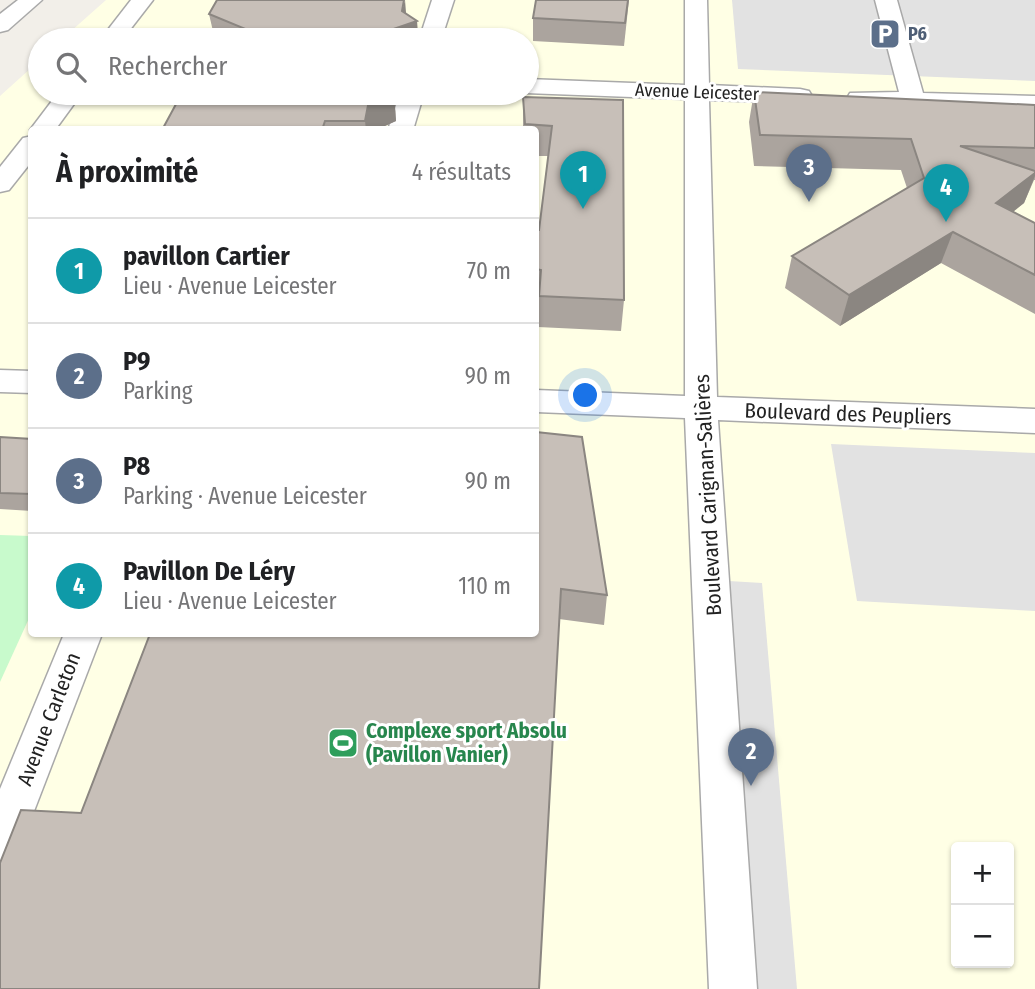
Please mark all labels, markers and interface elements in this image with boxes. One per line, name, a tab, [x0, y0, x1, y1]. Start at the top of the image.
parking icon: P6	[868, 17, 902, 51]
place label: P6	[908, 23, 927, 45]
search box	[28, 28, 539, 105]
icon: search	[52, 48, 90, 86]
text: Rechercher	[108, 51, 227, 82]
street label: Avenue Leicester	[635, 79, 760, 105]
pin: 3	[786, 144, 832, 202]
pin: 1	[560, 151, 606, 209]
text: À proximité	[56, 154, 198, 190]
text: 4 résultats	[412, 158, 511, 186]
pin: 4	[923, 164, 969, 222]
text: pavillon Cartier	[123, 241, 290, 272]
text: 1	[74, 257, 84, 285]
text: 70 m	[467, 257, 511, 285]
text: Lieu · Avenue Leicester	[123, 272, 337, 300]
text: P9	[123, 346, 150, 377]
text: 2	[74, 362, 84, 390]
text: 90 m	[465, 362, 511, 390]
street label: Boulevard Carignan-Salières	[689, 374, 727, 616]
text: Parking	[123, 377, 193, 405]
your location	[568, 378, 602, 412]
street label: Boulevard des Peupliers	[744, 397, 952, 431]
text: P8	[123, 451, 150, 482]
text: 3	[74, 467, 84, 495]
text: 90 m	[465, 467, 511, 495]
text: Parking · Avenue Leicester	[123, 482, 367, 510]
text: Pavillon De Léry	[123, 556, 295, 587]
text: 4	[73, 572, 85, 600]
text: 110 m	[458, 572, 511, 600]
text: Lieu · Avenue Leicester	[123, 587, 337, 615]
street label: Avenue Carleton	[12, 649, 86, 789]
place label: Complexe sport Absolu (Pavillon Vanier)	[366, 718, 567, 768]
sports icon: Complexe sport Absolu (Pavillon Vanier)	[326, 726, 360, 760]
pin: 2	[728, 728, 774, 786]
map controls	[951, 842, 1014, 968]
button: +	[951, 842, 1014, 905]
button: −	[951, 905, 1014, 968]

